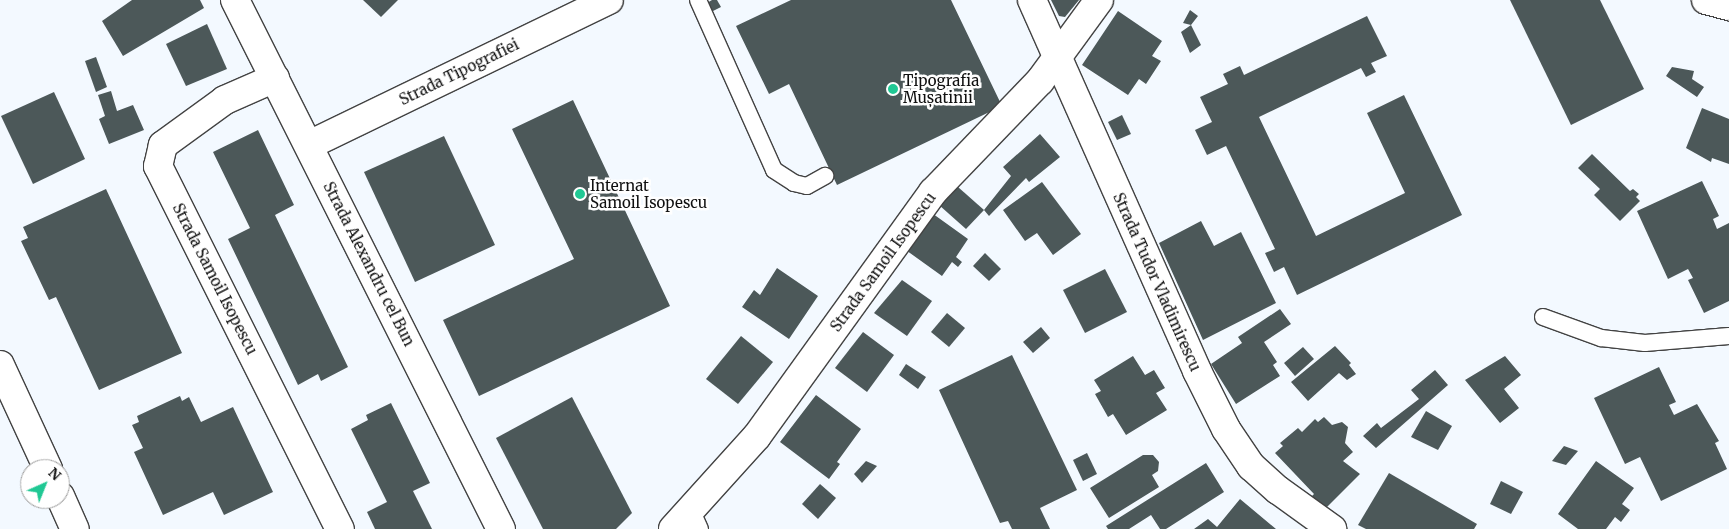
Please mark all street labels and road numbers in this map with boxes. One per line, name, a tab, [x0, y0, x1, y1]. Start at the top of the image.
street label: Strada Tipografiei	[396, 35, 522, 109]
street label: Strada Alexandru cel Bun	[320, 179, 418, 349]
street label: Strada Samoil Isopescu	[826, 189, 940, 335]
street label: Strada Tudor Vladimirescu	[1109, 190, 1205, 374]
street label: Strada Samoil Isopescu	[169, 200, 261, 358]

